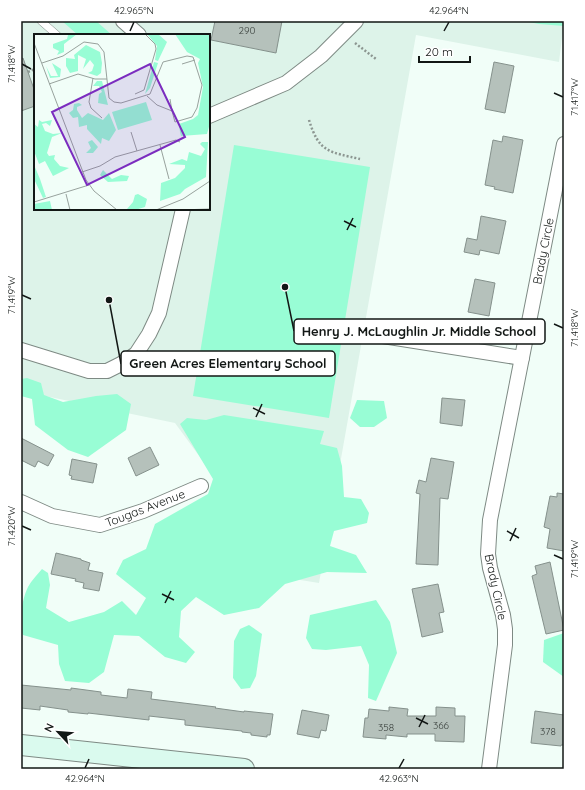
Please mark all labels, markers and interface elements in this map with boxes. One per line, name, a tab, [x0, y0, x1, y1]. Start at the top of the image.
text: 42.965°N	[114, 4, 154, 17]
text: 42.964°N	[429, 4, 469, 17]
house number: 290	[238, 24, 256, 37]
inset map	[34, 34, 210, 210]
scale bar	[419, 38, 470, 64]
text: 20 m	[425, 44, 453, 59]
text: 71.418°W	[5, 45, 18, 83]
text: 71.417°W	[568, 78, 581, 116]
street label: Brady Circle	[529, 216, 557, 285]
text: 71.419°W	[5, 276, 18, 314]
text: 71.418°W	[568, 309, 581, 347]
callout: Henry J. McLaughlin Jr. Middle School	[294, 319, 545, 344]
text: Henry J. McLaughlin Jr. Middle School	[302, 323, 536, 339]
callout: Green Acres Elementary School	[121, 351, 335, 376]
text: Green Acres Elementary School	[129, 355, 327, 371]
street label: Tougas Avenue	[103, 486, 187, 530]
text: 71.420°W	[5, 505, 18, 546]
text: 71.419°W	[568, 540, 581, 578]
street label: Brady Circle	[482, 553, 510, 622]
north arrow	[38, 712, 78, 752]
house number: 366	[433, 719, 450, 732]
text: N	[41, 721, 57, 734]
house number: 358	[378, 721, 394, 734]
house number: 378	[540, 725, 556, 738]
text: 42.964°N	[65, 772, 105, 785]
text: 42.963°N	[379, 772, 419, 785]

